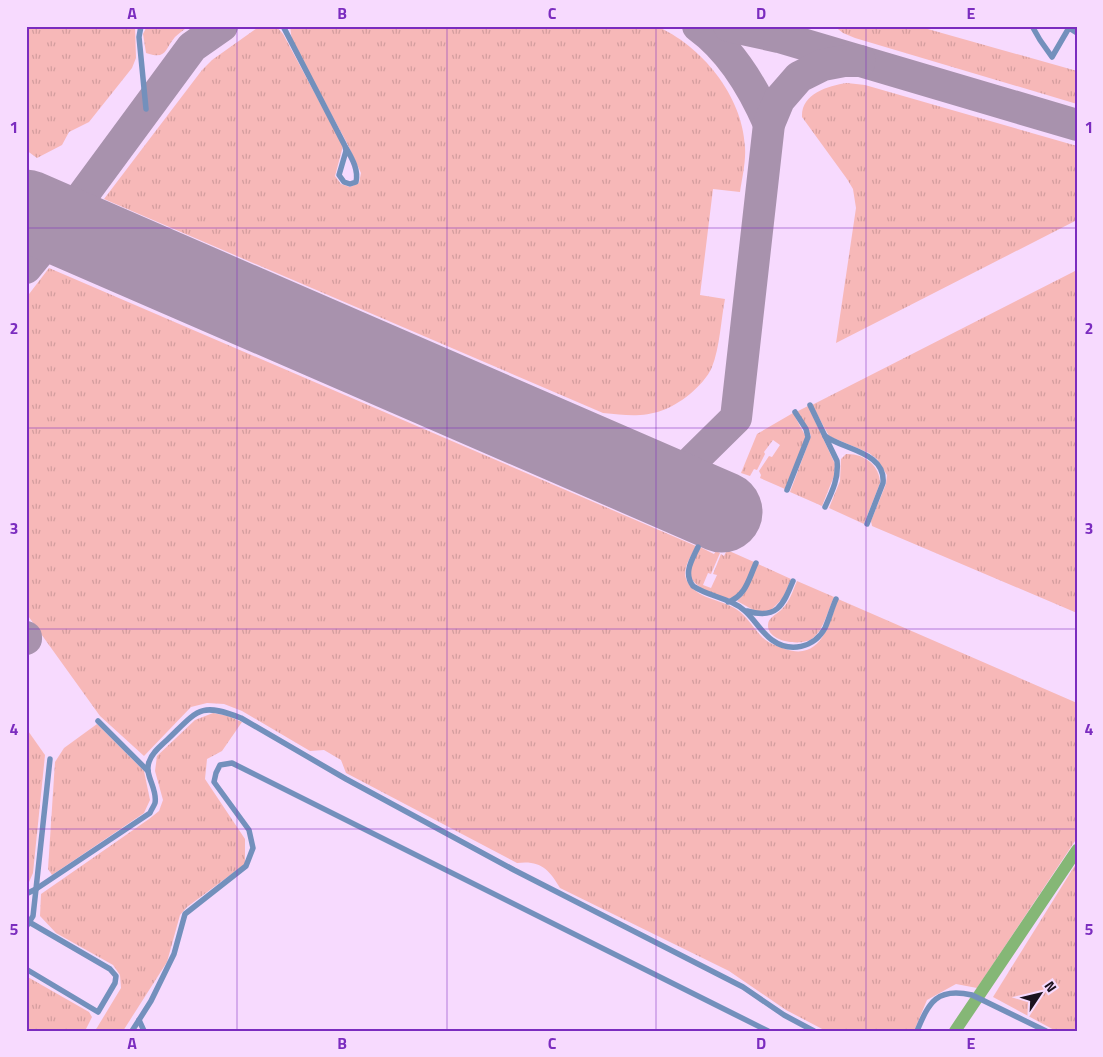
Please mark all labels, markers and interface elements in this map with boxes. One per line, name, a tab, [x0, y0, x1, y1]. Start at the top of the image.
text: A	[127, 1, 137, 25]
text: B	[337, 1, 347, 25]
text: C	[548, 1, 557, 25]
text: D	[756, 1, 766, 25]
text: E	[967, 1, 976, 25]
text: 1	[10, 115, 18, 139]
text: 1	[1085, 115, 1093, 139]
text: 2	[10, 316, 18, 340]
text: 2	[1085, 316, 1093, 340]
text: 3	[10, 516, 18, 540]
text: 3	[1085, 516, 1093, 540]
text: 4	[10, 717, 19, 741]
text: 4	[1085, 717, 1094, 741]
text: 5	[10, 917, 19, 941]
text: 5	[1085, 917, 1094, 941]
north arrow	[1016, 970, 1066, 1020]
text: N	[1040, 976, 1062, 996]
text: A	[127, 1031, 137, 1055]
text: B	[337, 1031, 347, 1055]
text: C	[548, 1031, 557, 1055]
text: D	[756, 1031, 766, 1055]
text: E	[967, 1031, 976, 1055]

